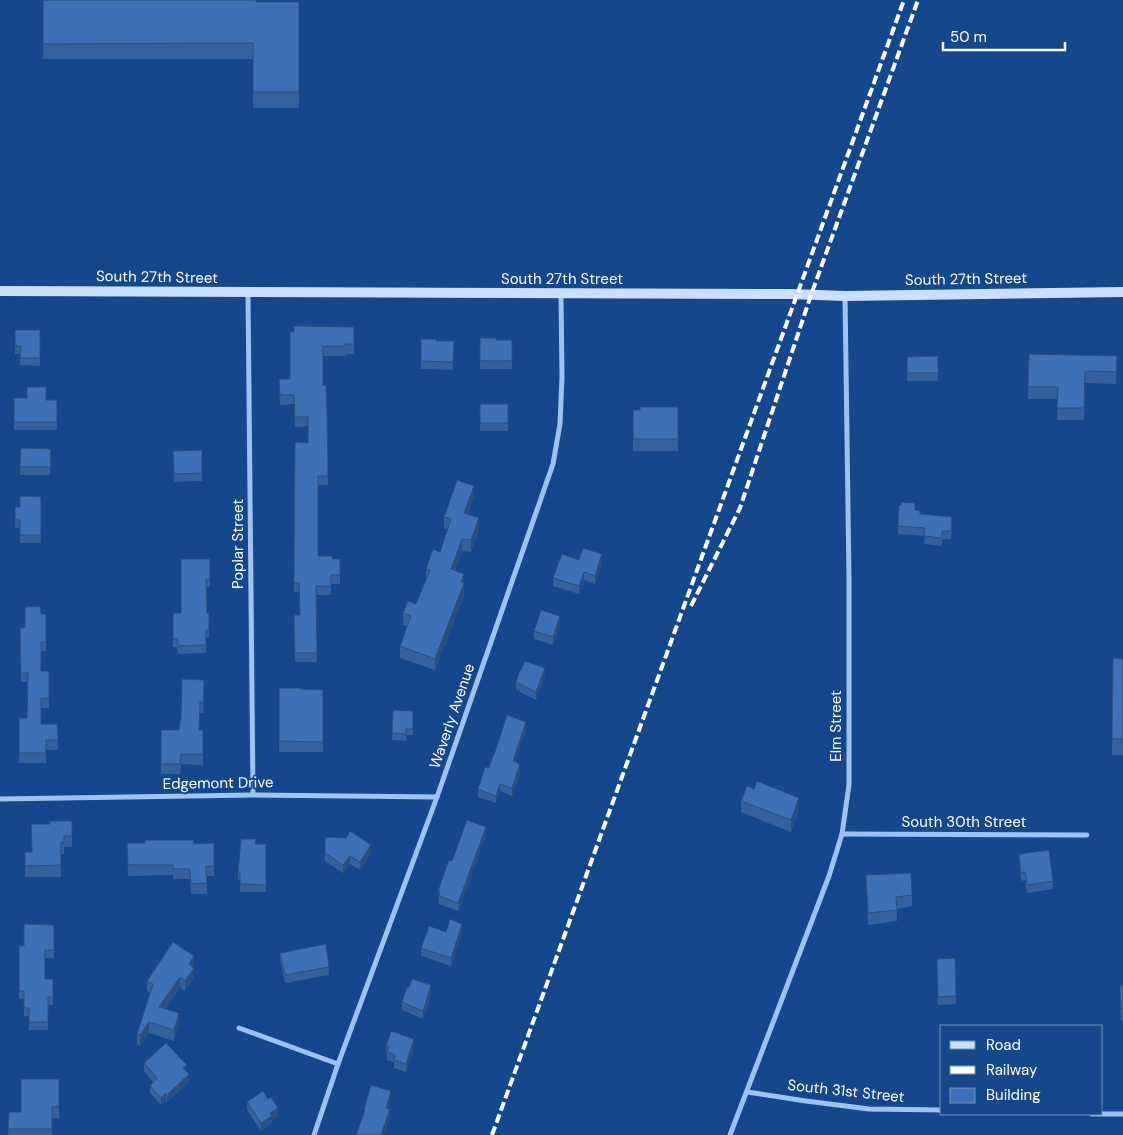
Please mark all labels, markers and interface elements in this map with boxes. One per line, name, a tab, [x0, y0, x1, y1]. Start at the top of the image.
scale bar	[943, 20, 1066, 52]
text: 50 m	[950, 27, 987, 47]
street label: South 27th Street	[96, 266, 218, 288]
street label: South 27th Street	[905, 268, 1027, 290]
street label: South 27th Street	[501, 269, 623, 289]
street label: Poplar Street	[228, 499, 248, 589]
street label: Waverly Avenue	[425, 661, 479, 771]
street label: Elm Street	[826, 690, 846, 762]
street label: Edgemont Drive	[162, 772, 274, 794]
street label: South 30th Street	[902, 812, 1027, 832]
legend	[940, 1025, 1103, 1115]
text: Road	[986, 1035, 1021, 1055]
text: Railway	[986, 1060, 1038, 1080]
street label: South 31st Street	[786, 1075, 906, 1107]
text: Building	[986, 1085, 1041, 1105]

